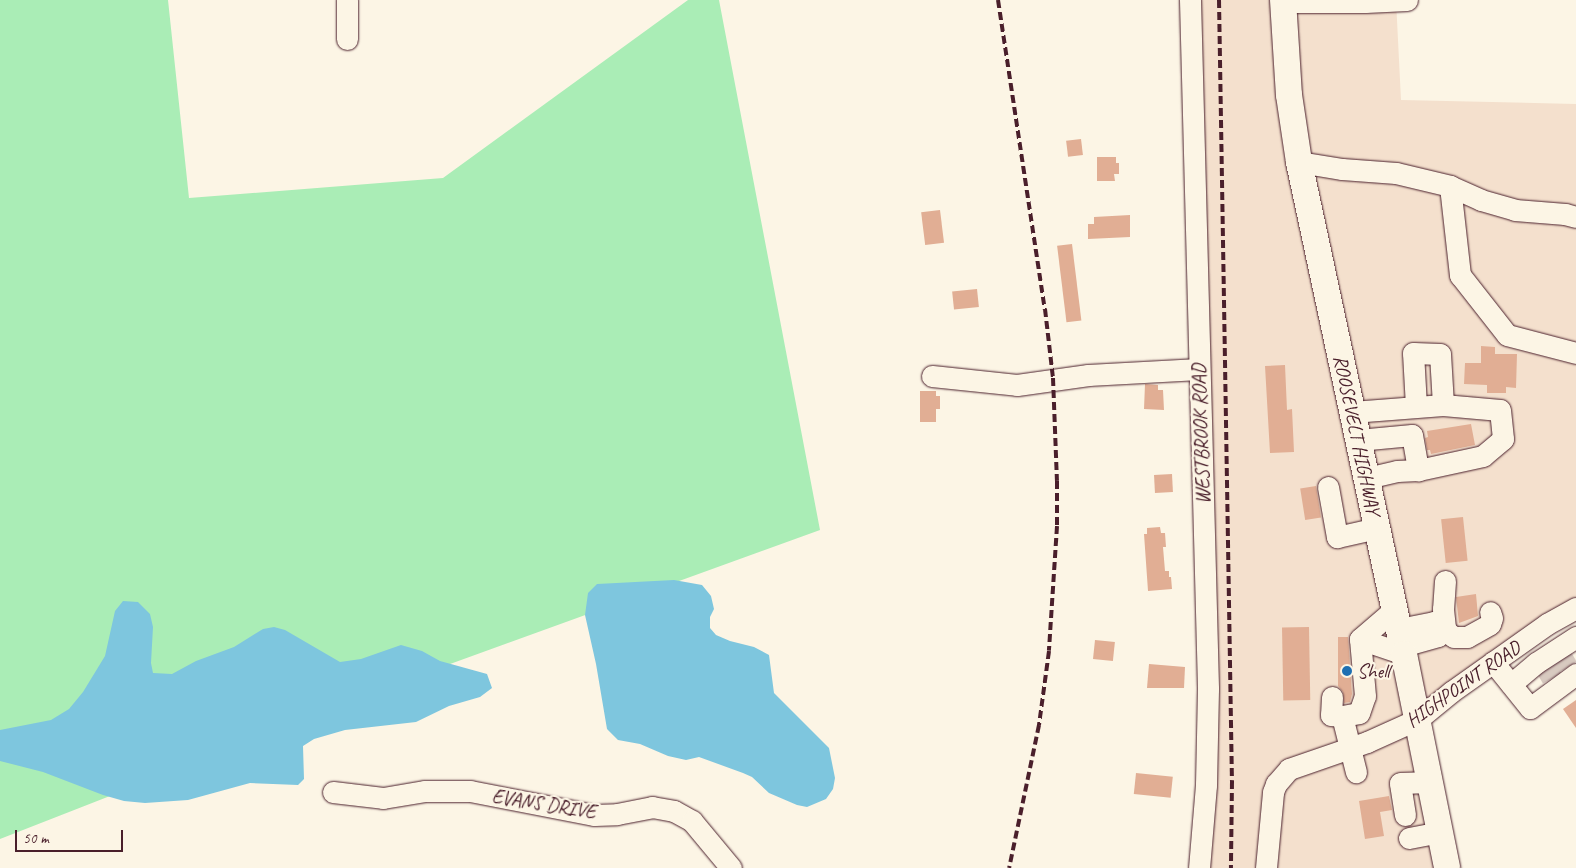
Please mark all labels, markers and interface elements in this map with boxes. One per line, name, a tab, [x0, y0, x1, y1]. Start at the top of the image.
street label: ROOSEVELT HIGHWAY	[1328, 352, 1386, 518]
street label: WESTBROOK ROAD	[1187, 364, 1215, 504]
street label: HIGHPOINT ROAD	[1401, 636, 1525, 732]
place label: Shell	[1357, 659, 1390, 683]
marker: Shell	[1341, 665, 1353, 677]
street label: EVANS DRIVE	[490, 784, 598, 824]
scale bar	[18, 820, 125, 852]
text: 50 m	[23, 829, 49, 848]

